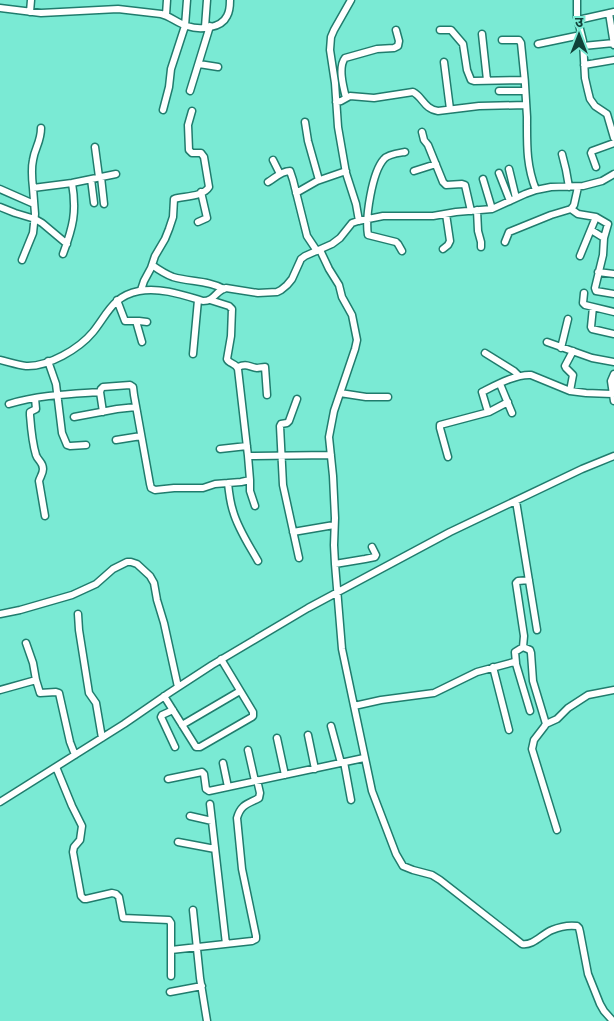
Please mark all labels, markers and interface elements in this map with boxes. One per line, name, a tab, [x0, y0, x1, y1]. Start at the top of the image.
north arrow	[554, 10, 604, 60]
text: उ	[575, 13, 584, 31]

